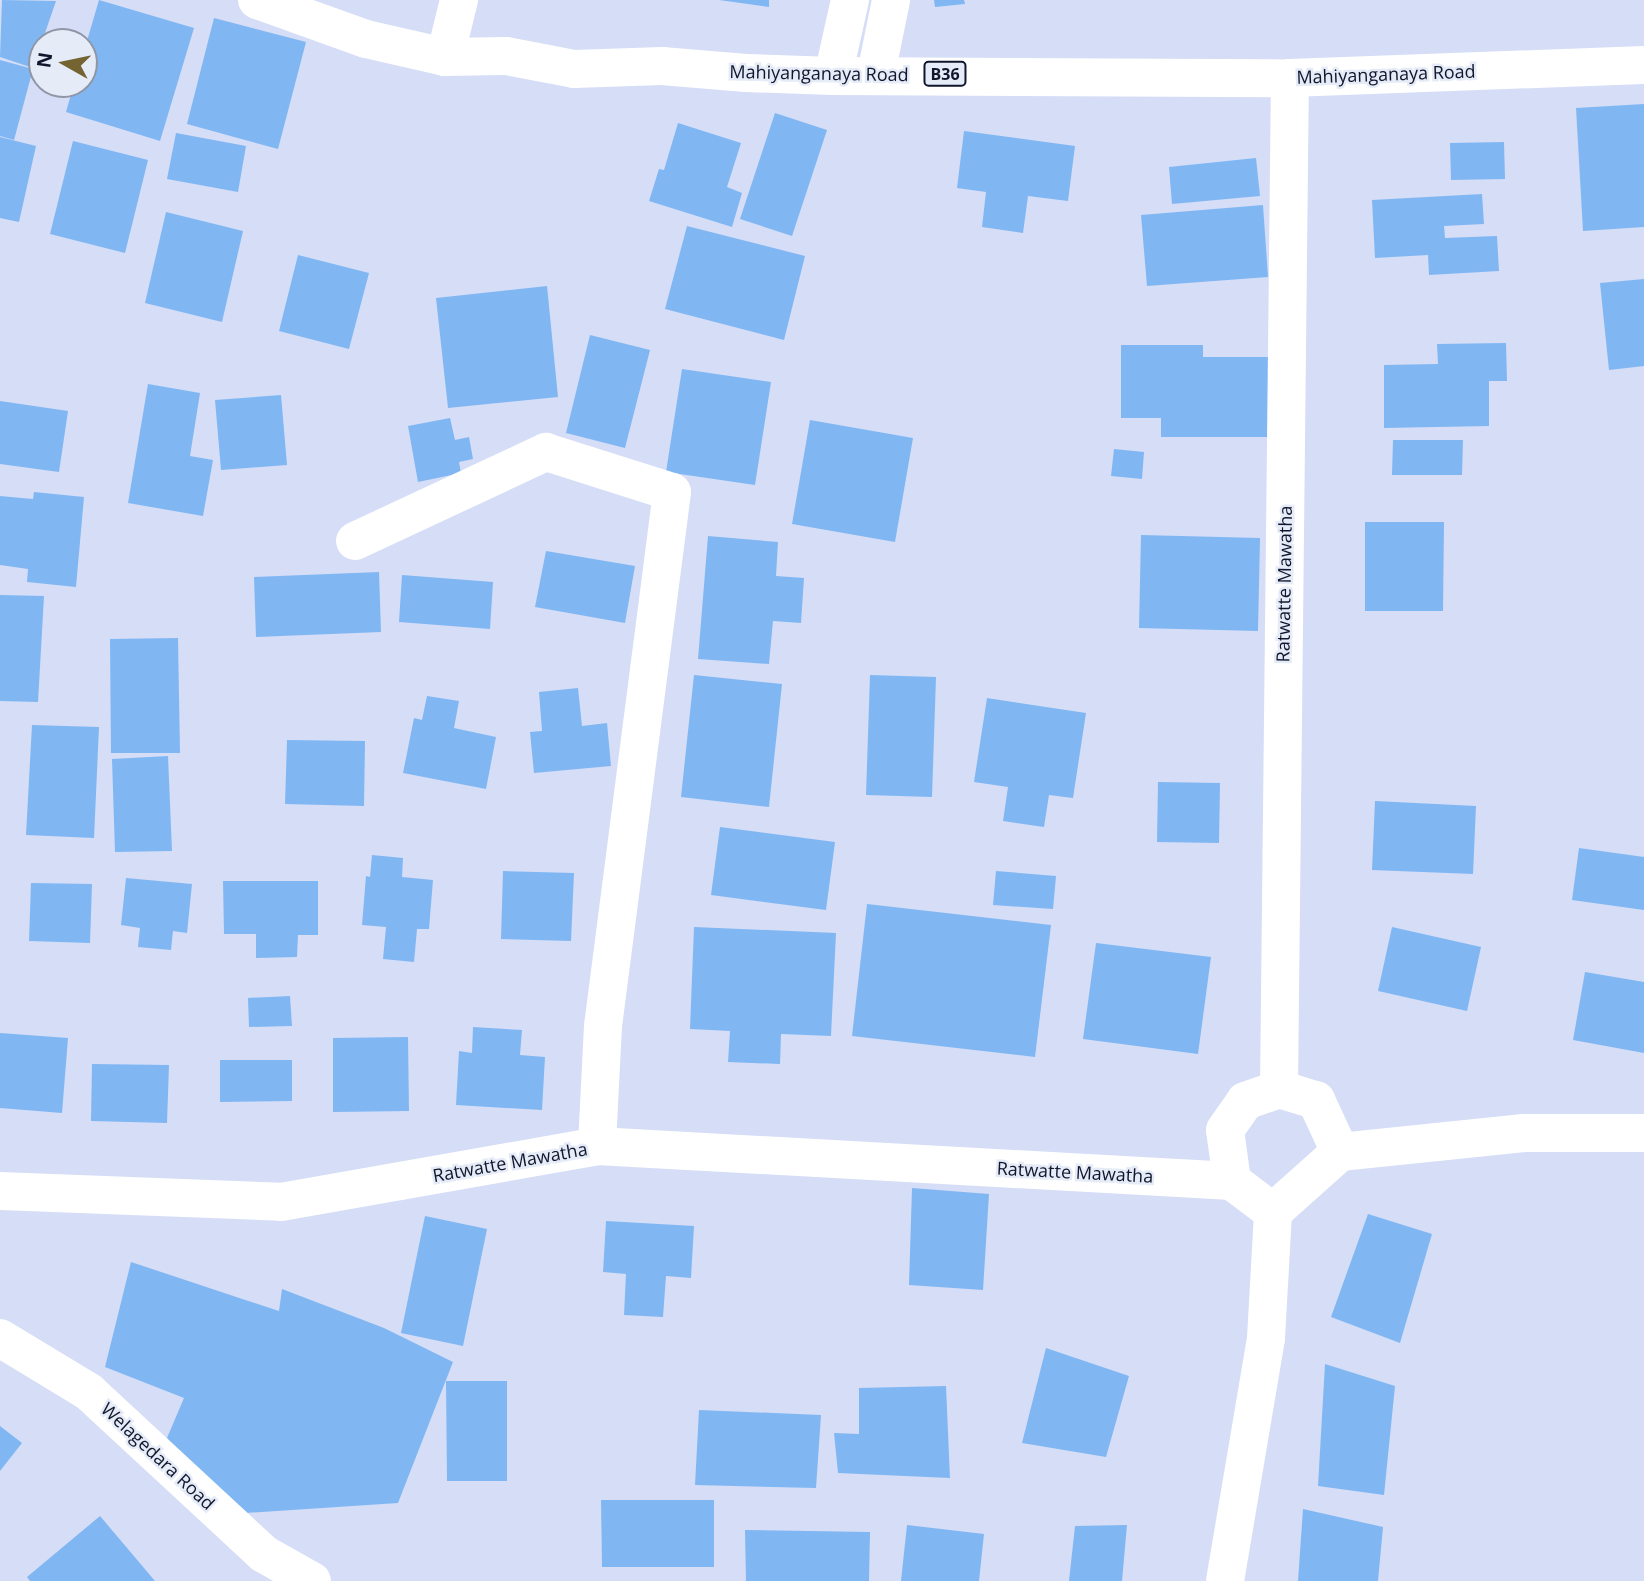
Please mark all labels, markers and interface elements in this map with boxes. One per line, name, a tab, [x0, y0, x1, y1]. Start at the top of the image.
north arrow	[28, 28, 98, 98]
text: N	[30, 50, 58, 70]
street label: Mahiyanganaya Road	[1296, 60, 1476, 88]
street label: Mahiyanganaya Road	[729, 61, 909, 85]
road number: B36	[922, 61, 968, 86]
street label: Ratwatte Mawatha	[1272, 505, 1296, 663]
street label: Ratwatte Mawatha	[431, 1138, 589, 1186]
street label: Ratwatte Mawatha	[996, 1157, 1154, 1187]
street label: Welagedara Road	[97, 1398, 219, 1514]

